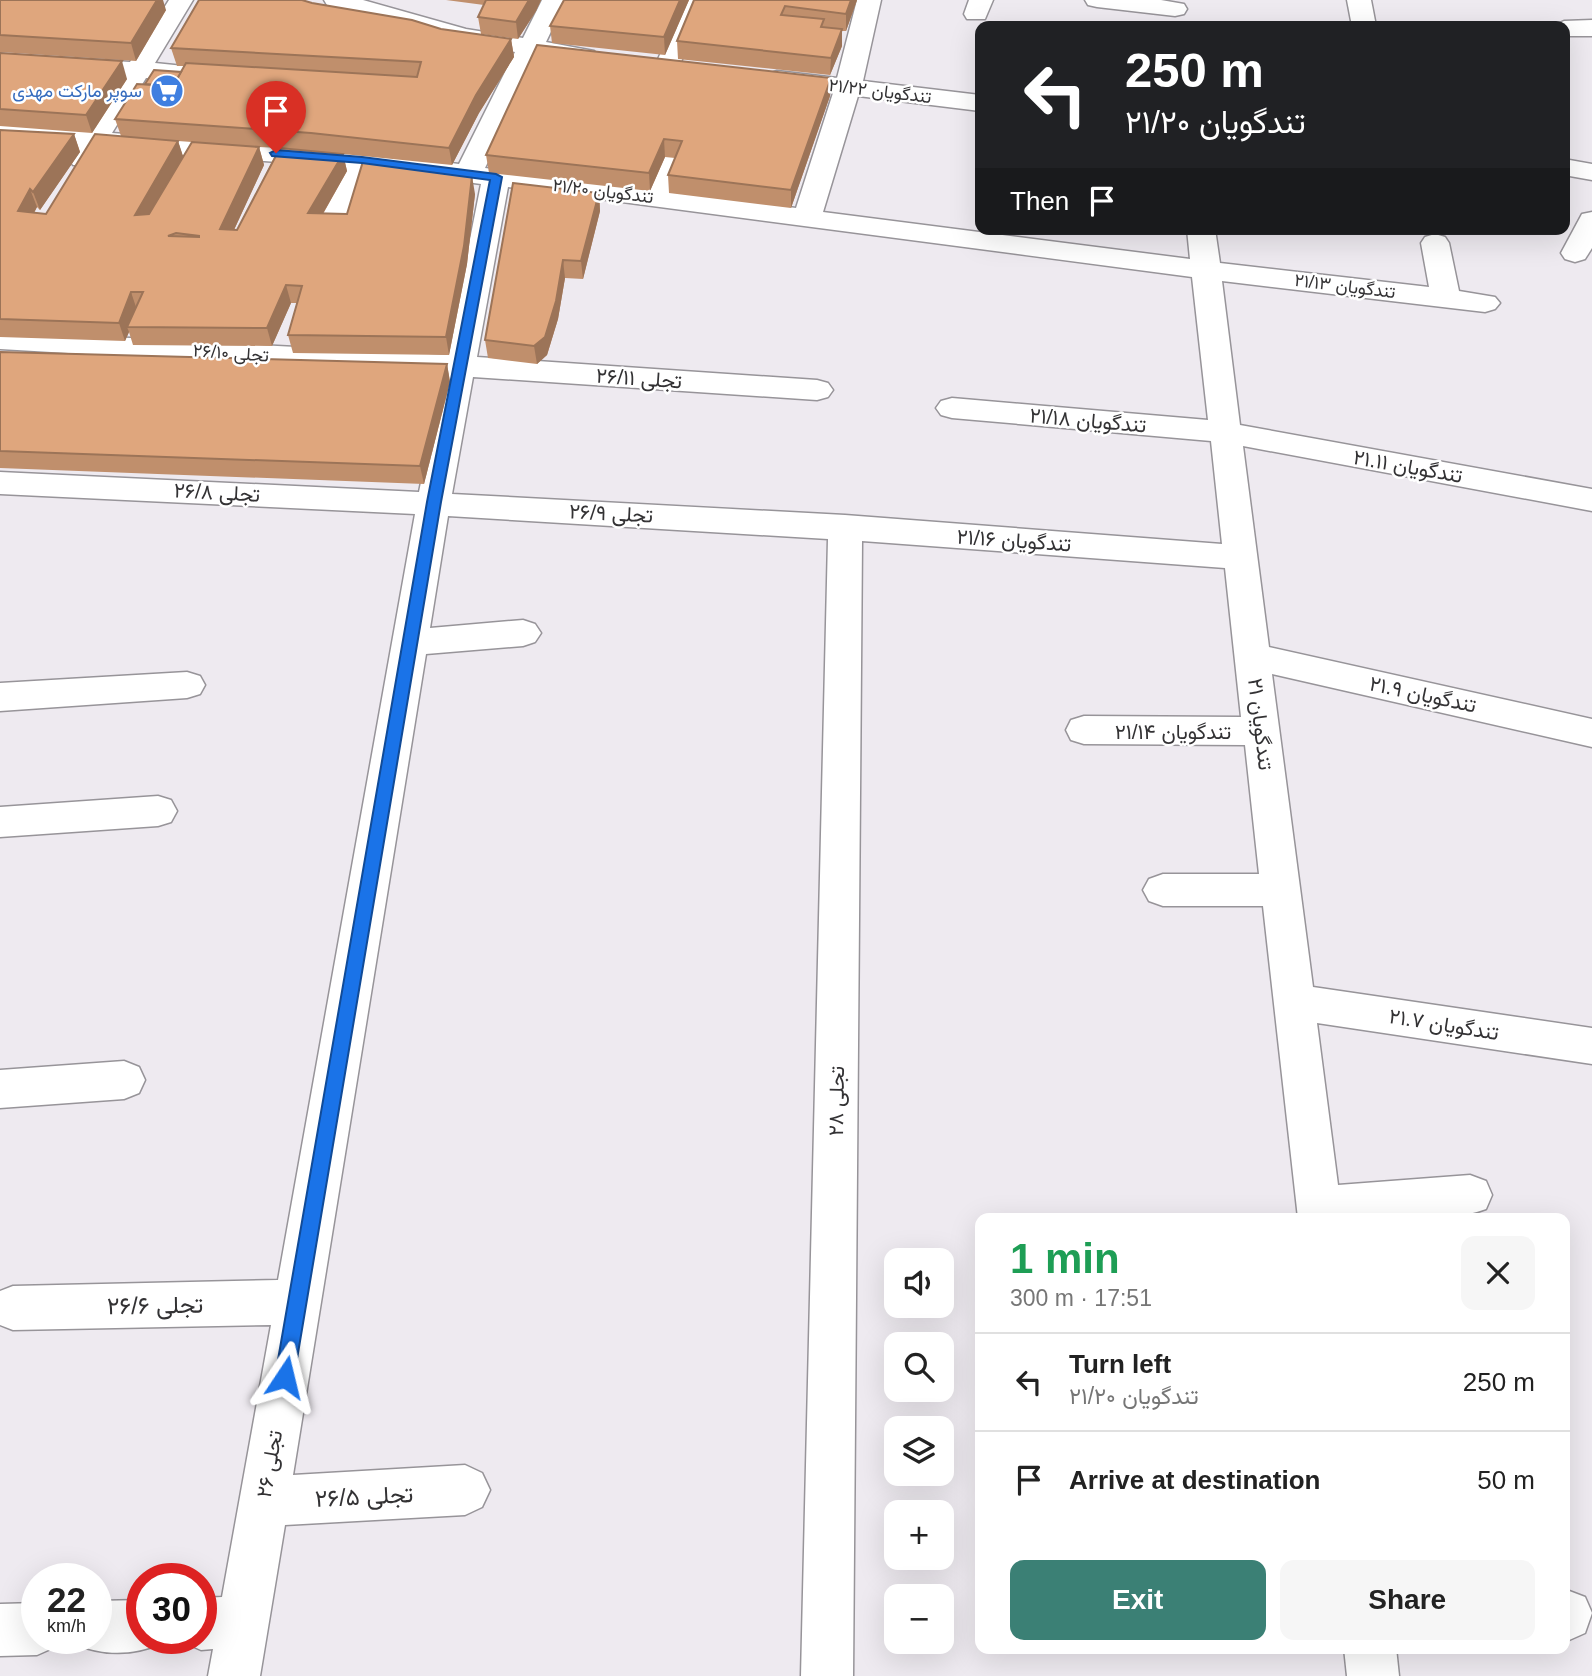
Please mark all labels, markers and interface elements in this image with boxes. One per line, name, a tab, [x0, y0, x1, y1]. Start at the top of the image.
text: 250 m	[1125, 43, 1264, 97]
icon: left	[1010, 49, 1101, 140]
supermarket icon: سوپر مارکت مهدی	[148, 72, 186, 110]
street label: ۲۱/۲۲ تندگویان	[827, 75, 933, 108]
place label: سوپر مارکت مهدی	[12, 81, 142, 103]
pin	[246, 81, 306, 153]
icon: arrive	[257, 92, 295, 130]
text: ۲۱/۲۰ تندگویان	[1125, 104, 1305, 140]
street label: ۲۱/۲۰ تندگویان	[551, 175, 655, 208]
icon: arrive	[1083, 182, 1121, 220]
text: Then	[1010, 186, 1069, 216]
street label: ۲۱/۱۳ تندگویان	[1293, 270, 1397, 303]
street label: ۲۶/۱۰ تجلی	[192, 340, 270, 367]
street label: ۲۶/۱۱ تجلی	[595, 364, 683, 393]
street label: ۲۱/۱۸ تندگویان	[1029, 403, 1147, 439]
street label: ۲۱.۱۱ تندگویان	[1351, 445, 1465, 489]
street label: ۲۶/۸ تجلی	[173, 478, 261, 507]
street label: ۲۶/۹ تجلی	[568, 499, 654, 528]
street label: ۲۱/۱۶ تندگویان	[956, 525, 1072, 557]
street label: ۲۱.۹ تندگویان	[1367, 671, 1479, 719]
street label: ۲۱ تندگویان	[1242, 677, 1278, 772]
street label: ۲۱/۱۴ تندگویان	[1115, 720, 1231, 745]
street label: ۲۱.۷ تندگویان	[1387, 1004, 1501, 1046]
street label: ۲۸ تجلی	[824, 1066, 849, 1136]
text: 1 min	[1010, 1235, 1120, 1282]
button: close	[1461, 1236, 1535, 1310]
map controls	[884, 1248, 954, 1654]
button: sound	[884, 1248, 954, 1318]
text: 300 m · 17:51	[1010, 1285, 1152, 1311]
street label: ۲۶/۶ تجلی	[107, 1291, 203, 1320]
button: search	[884, 1332, 954, 1402]
position arrow	[248, 1340, 322, 1414]
text: Turn left	[1069, 1349, 1171, 1379]
icon: left	[1010, 1363, 1048, 1401]
text: 250 m	[1463, 1367, 1535, 1397]
text: ۲۱/۲۰ تندگویان	[1069, 1383, 1199, 1409]
button: layers	[884, 1416, 954, 1486]
street label: ۲۶ تجلی	[252, 1428, 287, 1500]
icon: arrive	[1010, 1461, 1048, 1499]
text: Arrive at destination	[1069, 1465, 1320, 1495]
text: 50 m	[1477, 1465, 1535, 1495]
street label: ۲۶/۵ تجلی	[314, 1480, 414, 1513]
button: +	[884, 1500, 954, 1570]
button: Exit	[1010, 1560, 1266, 1640]
button: Share	[1280, 1560, 1535, 1640]
speed limit sign: 30	[126, 1563, 217, 1654]
text: 22	[47, 1580, 86, 1619]
button: −	[884, 1584, 954, 1654]
text: km/h	[47, 1616, 86, 1636]

